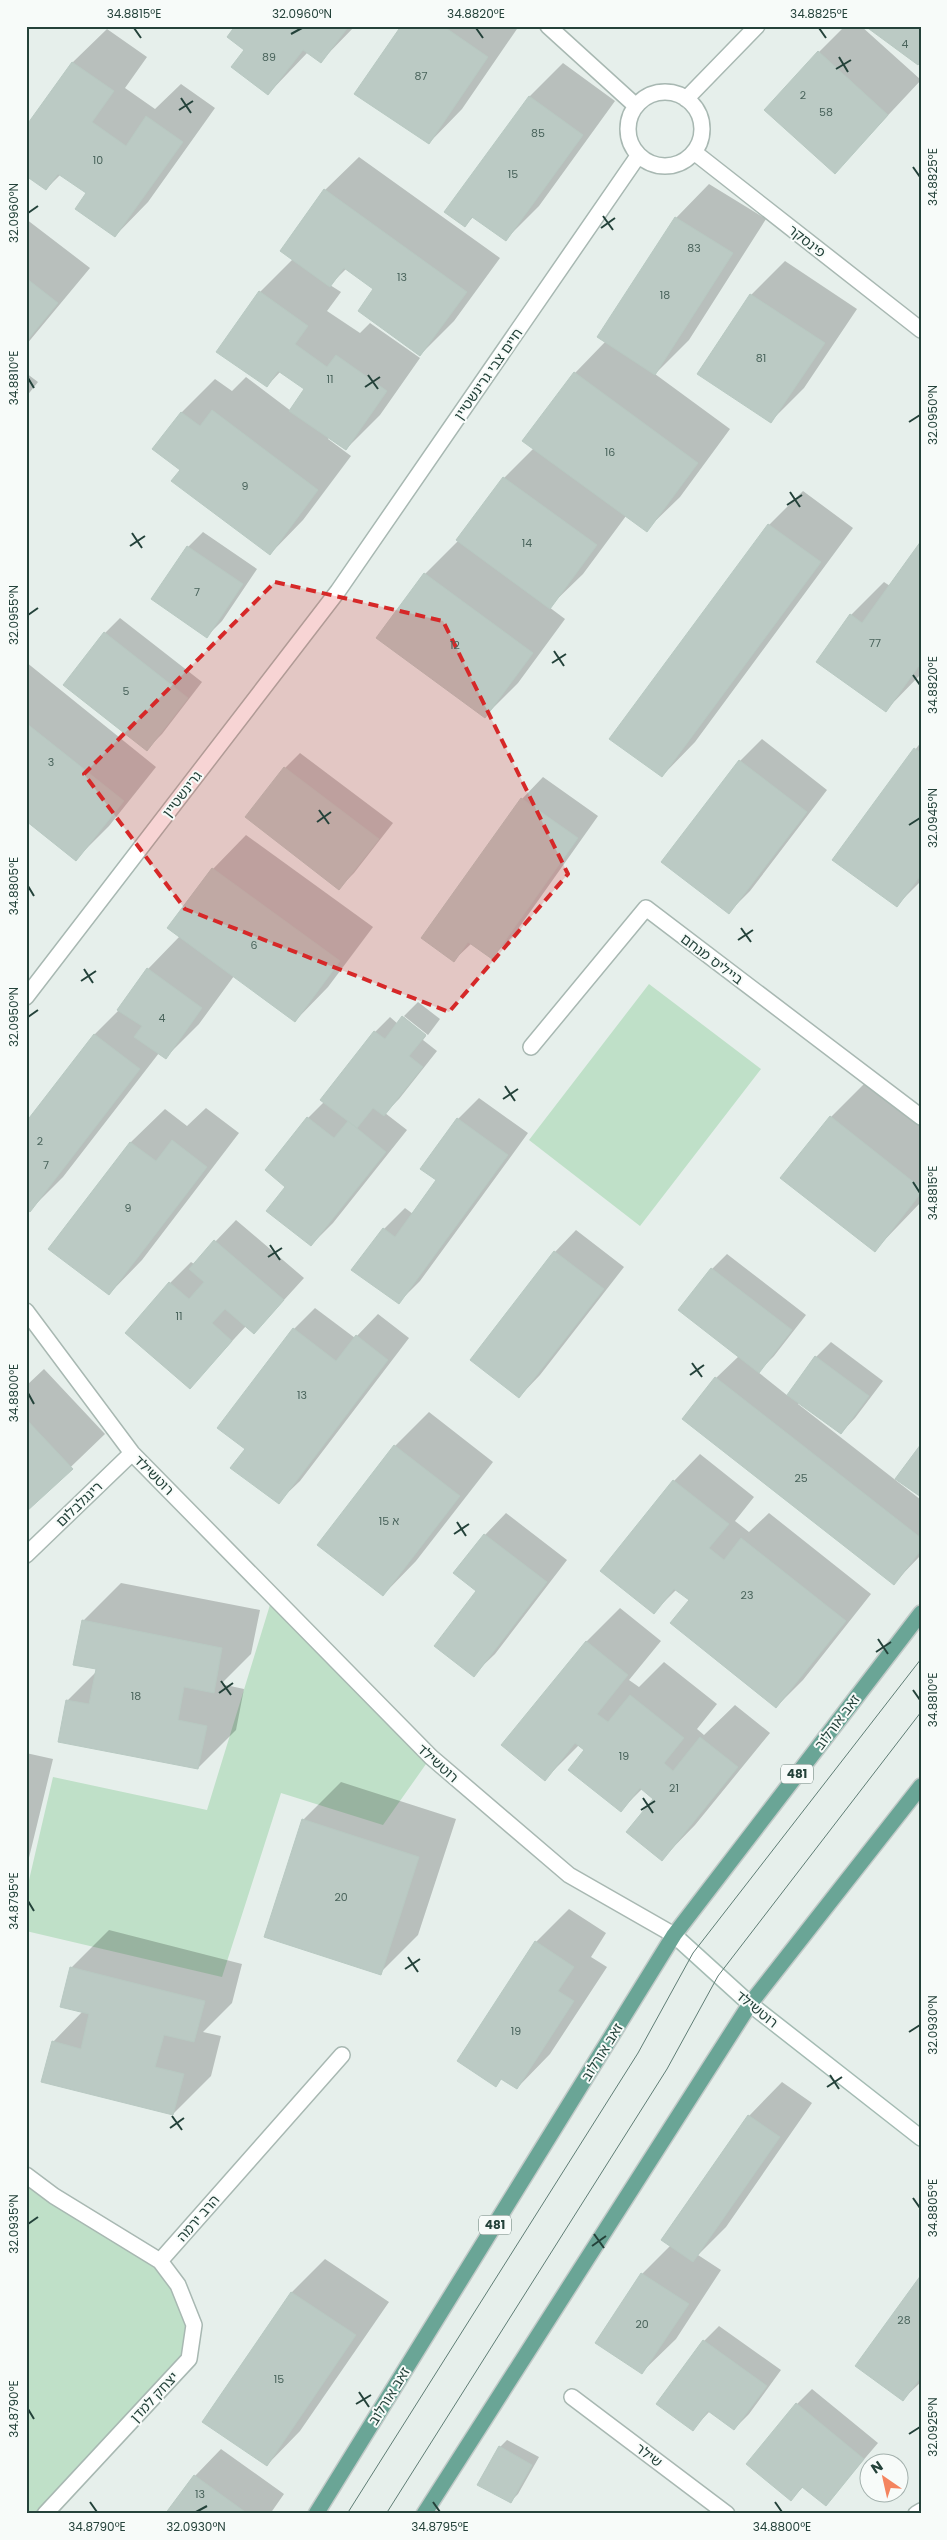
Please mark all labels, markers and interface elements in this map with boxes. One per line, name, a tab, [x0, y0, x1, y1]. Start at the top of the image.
text: 34.8815°E	[107, 5, 161, 22]
text: 32.0960°N	[272, 5, 332, 22]
text: 34.8820°E	[447, 5, 505, 22]
text: 34.8825°E	[790, 5, 848, 22]
house number: 4	[902, 36, 909, 52]
house number: 89	[262, 49, 276, 65]
house number: 87	[415, 68, 427, 84]
house number: 2	[800, 87, 806, 103]
house number: 58	[819, 104, 833, 120]
house number: 85	[531, 125, 545, 141]
text: 34.8825°E	[924, 148, 941, 206]
house number: 10	[93, 152, 103, 168]
house number: 15	[508, 166, 518, 182]
text: 32.0960°N	[5, 183, 22, 243]
street label: פינסקר	[784, 220, 830, 262]
house number: 83	[687, 240, 701, 256]
house number: 13	[397, 269, 407, 285]
house number: 18	[660, 287, 670, 303]
street label: חיים צבי גרינשטיין	[449, 324, 527, 424]
house number: 81	[756, 350, 766, 366]
text: 34.8810°E	[5, 351, 22, 405]
house number: 11	[326, 371, 334, 387]
text: 32.0950°N	[924, 385, 941, 445]
house number: 16	[605, 444, 615, 460]
house number: 9	[242, 478, 249, 494]
house number: 14	[522, 535, 532, 551]
house number: 7	[194, 584, 200, 600]
text: 32.0955°N	[5, 585, 22, 645]
house number: 77	[869, 635, 881, 651]
house number: 12	[450, 637, 460, 653]
text: 34.8820°E	[924, 656, 941, 714]
house number: 5	[123, 683, 130, 699]
house number: 3	[48, 754, 54, 770]
street label: גרינשטיין	[158, 767, 206, 821]
text: 32.0945°N	[924, 788, 941, 848]
text: 34.8805°E	[5, 857, 22, 915]
street label: בייליס מנחם	[677, 929, 747, 989]
house number: 6	[251, 937, 258, 953]
text: 32.0950°N	[5, 987, 22, 1047]
house number: 4	[159, 1010, 166, 1026]
house number: 2	[37, 1133, 43, 1149]
house number: 7	[43, 1157, 49, 1173]
text: 34.8815°E	[924, 1166, 941, 1220]
house number: 9	[125, 1200, 132, 1216]
house number: 11	[175, 1308, 183, 1324]
text: 34.8800°E	[5, 1364, 22, 1422]
house number: 13	[297, 1387, 307, 1403]
street label: רוטשילד	[129, 1450, 179, 1500]
house number: 25	[794, 1470, 808, 1486]
street label: רינגלבלום	[51, 1477, 107, 1531]
house number: 15 א	[379, 1513, 399, 1529]
house number: 23	[741, 1587, 753, 1603]
text: 34.8810°E	[924, 1673, 941, 1727]
house number: 18	[131, 1688, 141, 1704]
street label: זאב אורלוב	[809, 1690, 865, 1754]
street label: רוטשילד	[413, 1739, 463, 1787]
house number: 19	[619, 1748, 629, 1764]
road number: 481	[781, 1765, 813, 1784]
house number: 21	[669, 1780, 679, 1796]
text: 34.8795°E	[5, 1872, 22, 1930]
house number: 20	[334, 1889, 348, 1905]
street label: רוטשילד	[731, 1986, 783, 2032]
text: 32.0930°N	[924, 1995, 941, 2055]
street label: זאב אורלוב	[576, 2019, 628, 2085]
house number: 19	[511, 2023, 521, 2039]
text: 34.8805°E	[924, 2179, 941, 2237]
street label: הרב ירמה	[172, 2190, 224, 2246]
text: 32.0935°N	[5, 2194, 22, 2254]
road number: 481	[479, 2216, 511, 2234]
house number: 28	[897, 2312, 911, 2328]
house number: 20	[635, 2316, 649, 2332]
street label: זאב אורלוב	[363, 2363, 415, 2429]
street label: יצחק למדן	[125, 2367, 183, 2427]
house number: 15	[274, 2371, 284, 2387]
text: 34.8790°E	[5, 2380, 22, 2438]
text: 32.0925°N	[924, 2397, 941, 2457]
street label: שילר	[631, 2438, 667, 2472]
north arrow	[860, 2452, 910, 2502]
text: N	[867, 2456, 887, 2478]
house number: 13	[195, 2486, 205, 2502]
text: 34.8790°E	[68, 2518, 126, 2535]
text: 32.0930°N	[166, 2518, 226, 2535]
text: 34.8795°E	[411, 2518, 469, 2535]
text: 34.8800°E	[753, 2518, 811, 2535]

